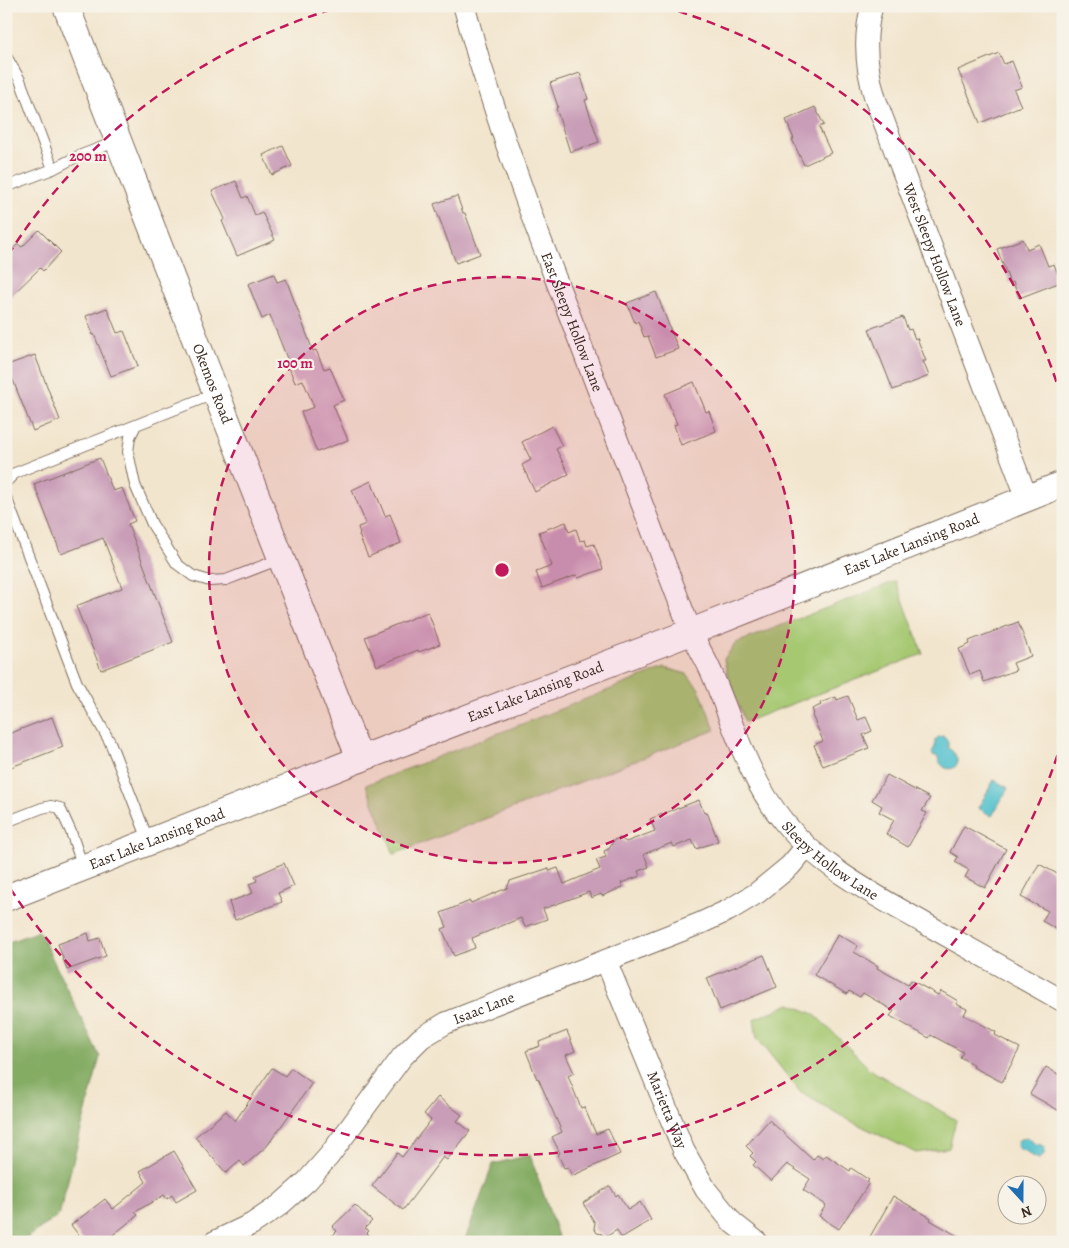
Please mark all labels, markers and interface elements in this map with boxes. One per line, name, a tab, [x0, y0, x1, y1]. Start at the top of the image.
text: 200 m	[69, 146, 107, 166]
street label: West Sleepy Hollow Lane	[898, 179, 971, 330]
street label: East Sleepy Hollow Lane	[536, 249, 608, 395]
street label: Okemos Road	[188, 341, 237, 428]
text: 100 m	[277, 353, 313, 373]
street label: East Lake Lansing Road	[841, 508, 983, 580]
centre of rings	[493, 561, 511, 579]
street label: East Lake Lansing Road	[464, 656, 607, 727]
street label: East Lake Lansing Road	[86, 803, 228, 874]
street label: Sleepy Hollow Lane	[777, 817, 883, 905]
street label: Isaac Lane	[450, 987, 518, 1029]
street label: Marietta Way	[642, 1068, 692, 1152]
north arrow	[996, 1176, 1046, 1226]
text: N	[1018, 1201, 1035, 1222]

